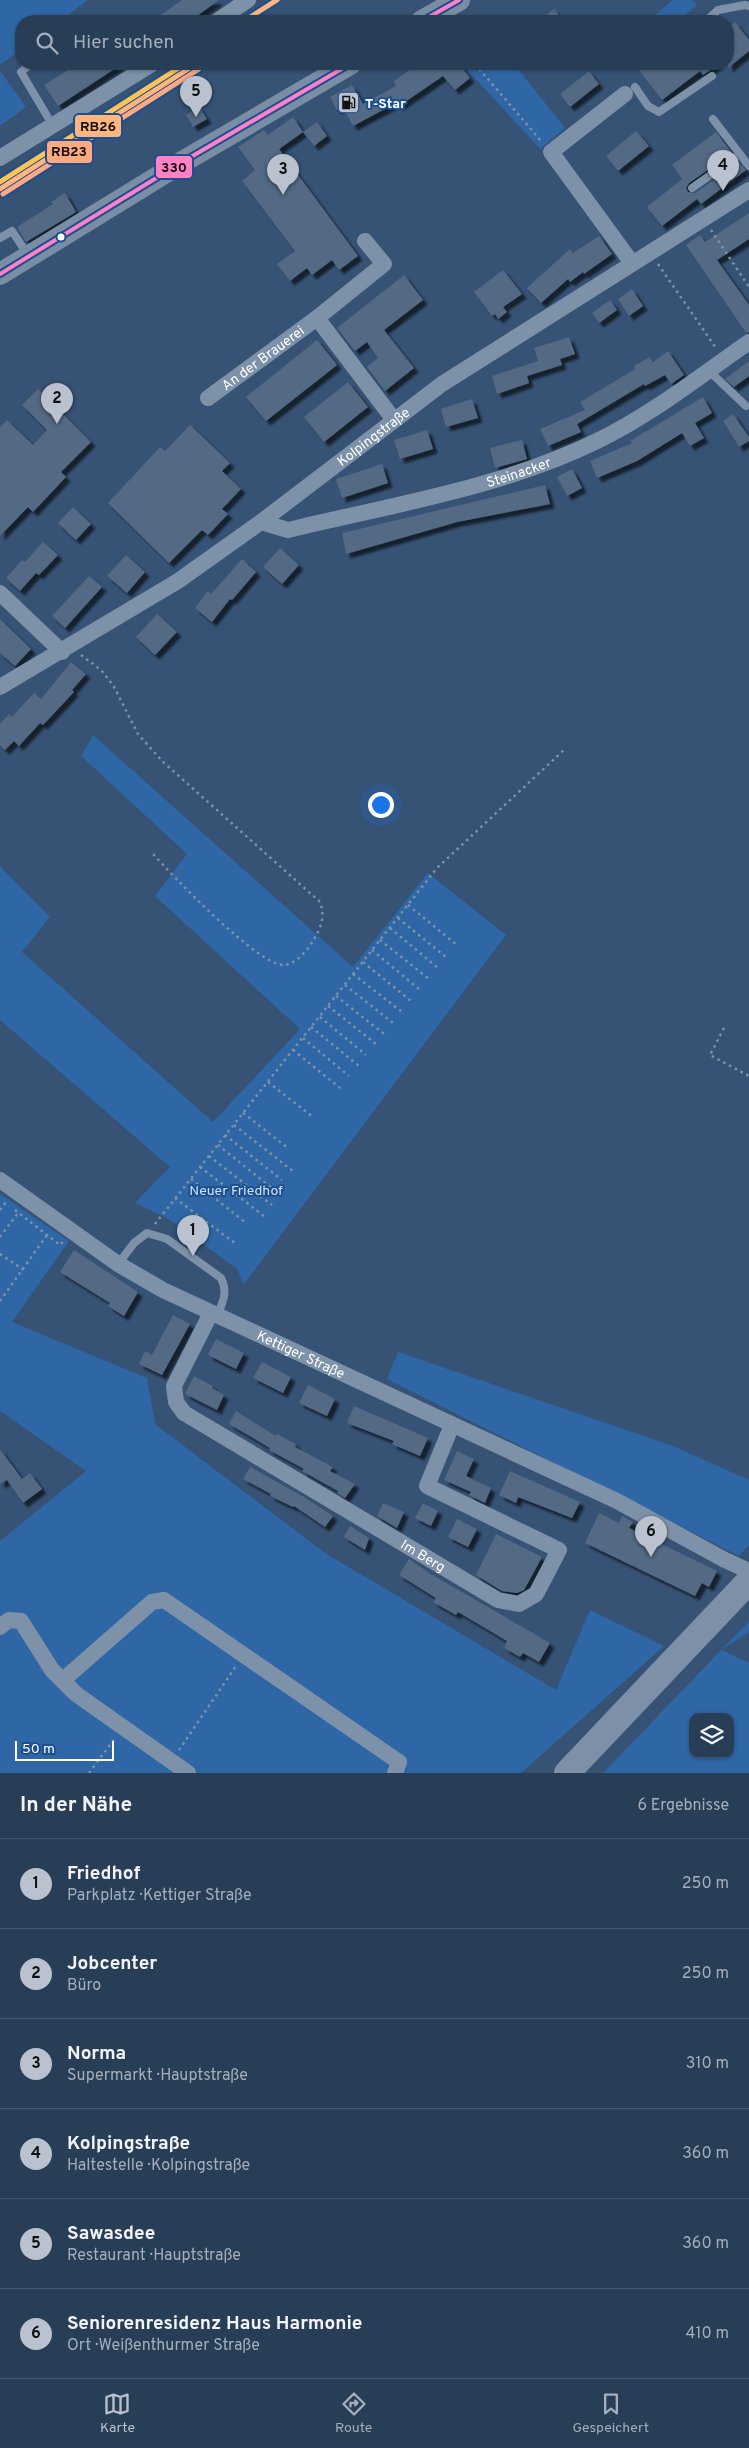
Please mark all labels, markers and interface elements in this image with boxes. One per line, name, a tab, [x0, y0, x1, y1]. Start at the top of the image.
search box	[15, 15, 734, 70]
icon: search	[33, 29, 61, 57]
text: Hier suchen	[73, 31, 174, 55]
pin: 5	[180, 76, 212, 117]
fuel station icon: T-Star	[337, 91, 361, 115]
place label: T-Star	[365, 96, 406, 113]
line badge: RB26	[74, 114, 122, 138]
text: RB26	[80, 119, 116, 136]
line badge: RB23	[46, 140, 93, 164]
text: RB23	[51, 144, 87, 161]
pin: 4	[707, 150, 739, 191]
pin: 3	[267, 154, 299, 195]
line badge: 330	[155, 155, 193, 179]
text: 330	[161, 160, 187, 177]
unlabelled marker	[56, 232, 66, 242]
street label: An der Brauerei	[219, 323, 308, 395]
pin: 2	[41, 383, 73, 424]
street label: Kolpingstraße	[334, 405, 414, 471]
street label: Steinacker	[485, 455, 554, 492]
your location	[368, 792, 394, 818]
park label: Neuer Friedhof	[189, 1183, 283, 1200]
pin: 1	[177, 1215, 209, 1256]
street label: Kettiger Straße	[254, 1328, 347, 1383]
pin: 6	[635, 1516, 667, 1557]
street label: Im Berg	[397, 1537, 448, 1577]
map controls	[689, 1713, 734, 1758]
button: layers	[689, 1713, 734, 1758]
scale bar	[15, 1738, 114, 1761]
text: 50 m	[22, 1741, 55, 1758]
text: In der Nähe	[20, 1792, 132, 1819]
text: 6 Ergebnisse	[637, 1796, 729, 1816]
text: Friedhof	[67, 1862, 140, 1886]
text: 1	[33, 1874, 39, 1894]
text: 250 m	[682, 1874, 729, 1894]
text: Parkplatz · Kettiger Straße	[67, 1886, 252, 1906]
text: Jobcenter	[67, 1952, 157, 1976]
text: 2	[31, 1964, 41, 1984]
text: 250 m	[682, 1964, 729, 1984]
text: Büro	[67, 1976, 101, 1996]
text: Norma	[67, 2042, 126, 2066]
text: 3	[31, 2054, 41, 2074]
text: 310 m	[686, 2054, 729, 2074]
text: Supermarkt · Hauptstraße	[67, 2066, 248, 2086]
text: Kolpingstraße	[67, 2132, 190, 2156]
text: 4	[31, 2144, 41, 2164]
text: 360 m	[682, 2144, 729, 2164]
text: Haltestelle · Kolpingstraße	[67, 2156, 250, 2176]
text: Sawasdee	[67, 2222, 155, 2246]
text: 5	[31, 2234, 41, 2254]
text: 360 m	[682, 2234, 729, 2254]
text: Restaurant · Hauptstraße	[67, 2246, 241, 2266]
text: Seniorenresidenz Haus Harmonie	[67, 2312, 362, 2336]
text: 6	[31, 2324, 41, 2344]
text: 410 m	[686, 2324, 729, 2344]
text: Ort · Weißenthurmer Straße	[67, 2336, 260, 2356]
tab: Karte	[100, 2390, 135, 2437]
tab: Route	[335, 2390, 372, 2437]
tab: Gespeichert	[572, 2390, 649, 2437]

